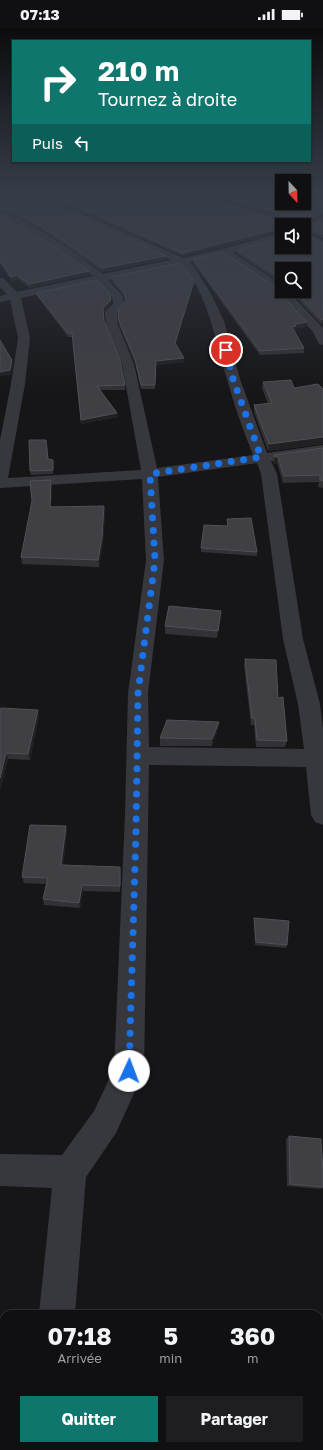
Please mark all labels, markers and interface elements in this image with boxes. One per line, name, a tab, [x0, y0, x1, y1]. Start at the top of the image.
text: 07:13	[20, 5, 60, 23]
text: 210 m	[98, 54, 179, 87]
icon: right	[32, 56, 84, 108]
text: Tournez à droite	[98, 88, 237, 110]
icon: left	[71, 132, 93, 154]
text: Puis	[32, 134, 63, 152]
north arrow	[275, 174, 311, 210]
map controls	[275, 174, 311, 298]
button: sound	[275, 218, 311, 254]
button: search	[275, 262, 311, 298]
pin	[209, 333, 243, 367]
icon: arrive	[215, 339, 237, 361]
position arrow	[108, 1050, 150, 1092]
text: 07:18	[48, 1321, 112, 1350]
text: 5	[163, 1321, 178, 1350]
text: 360	[230, 1321, 275, 1350]
text: Arrivée	[57, 1350, 102, 1366]
text: min	[159, 1350, 182, 1366]
text: m	[247, 1350, 258, 1366]
button: Quitter	[20, 1396, 158, 1442]
button: Partager	[166, 1396, 303, 1442]

